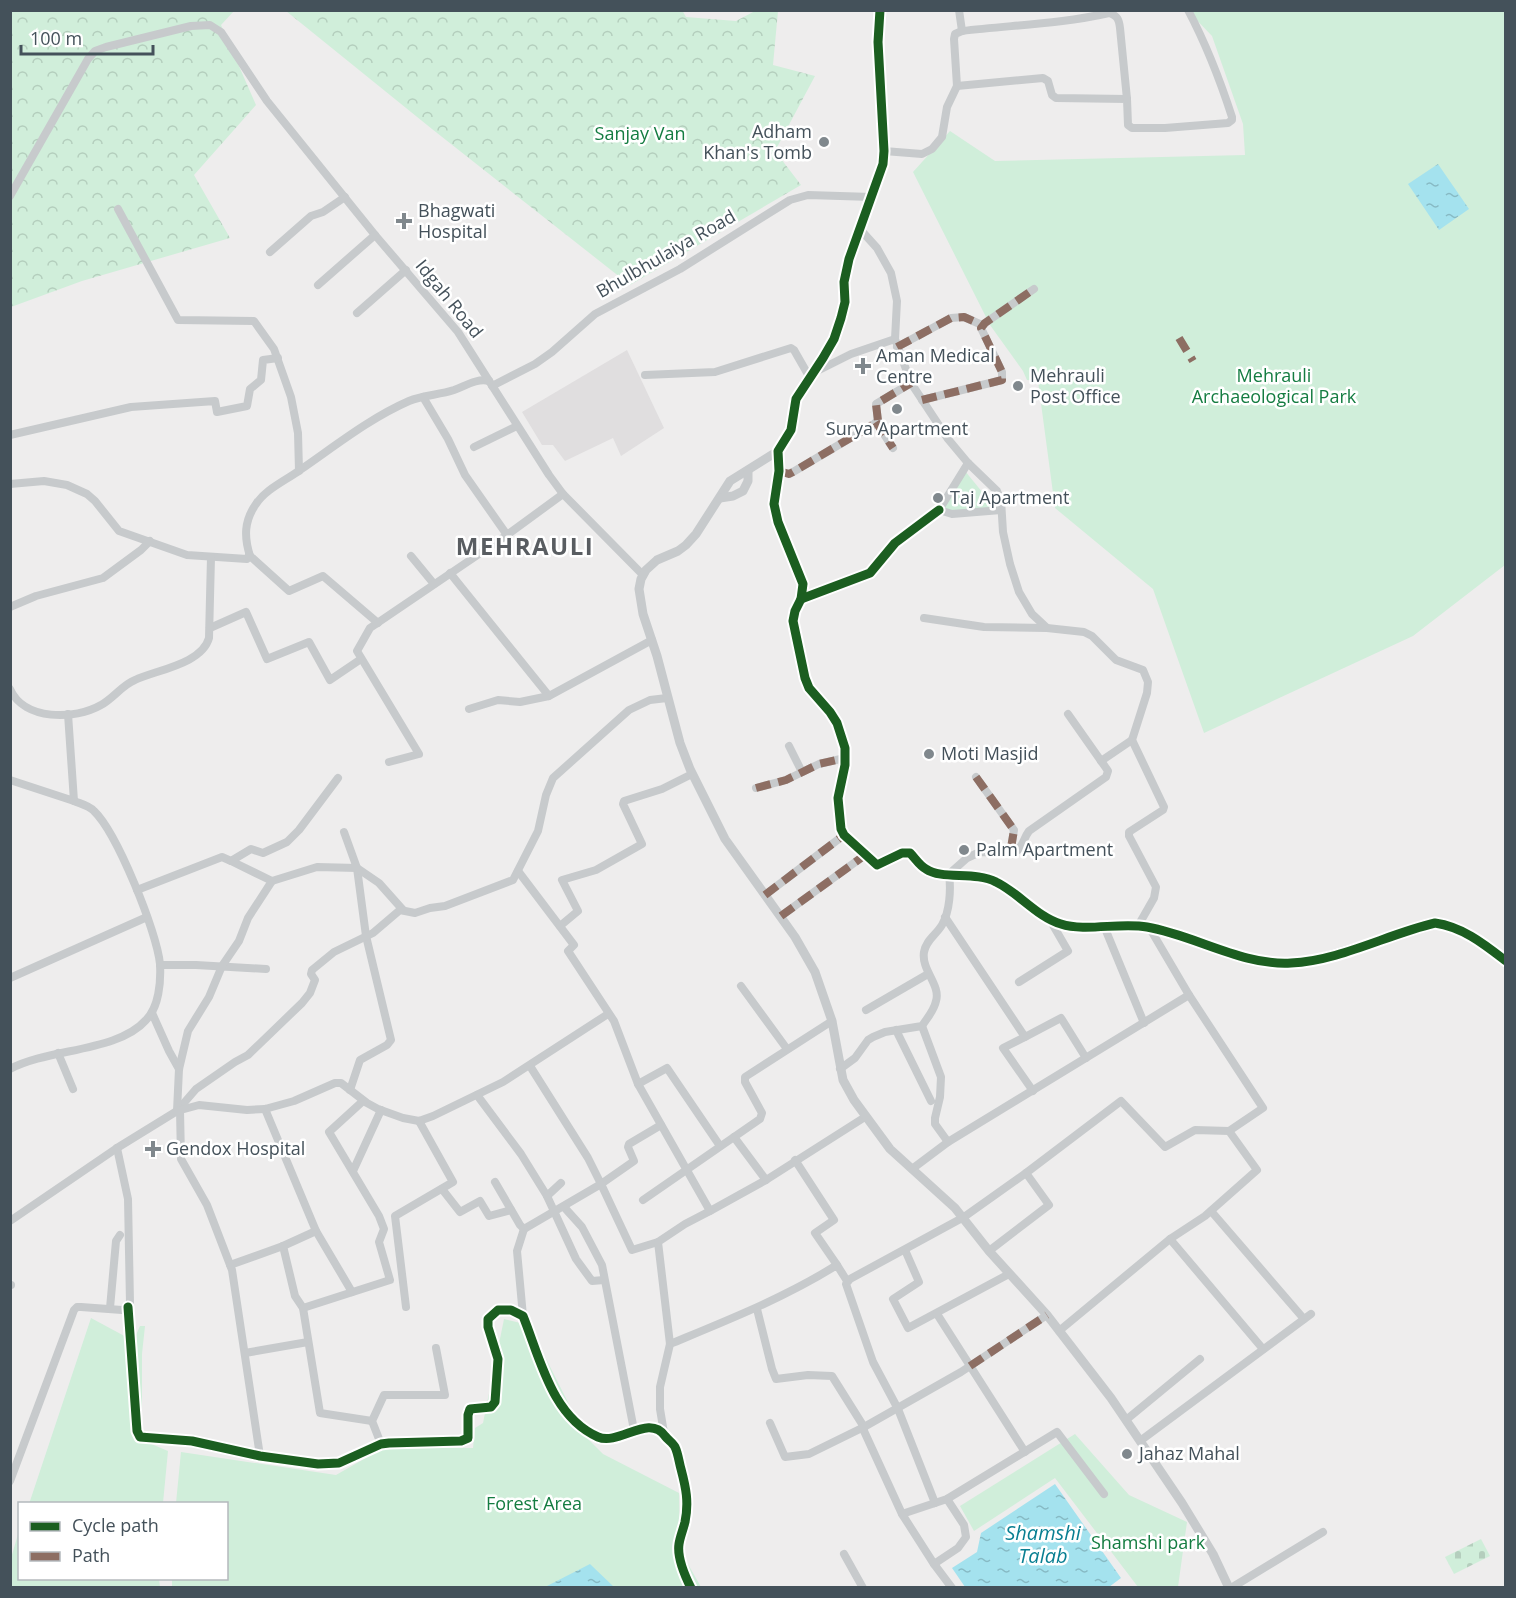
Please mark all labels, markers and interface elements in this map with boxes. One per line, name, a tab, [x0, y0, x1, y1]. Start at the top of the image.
scale bar	[21, 18, 153, 56]
text: 100 m	[30, 26, 82, 50]
place label: Adham Khan's Tomb	[703, 119, 812, 164]
park label: Sanjay Van	[595, 121, 685, 145]
marker: Adham Khan's Tomb	[817, 135, 831, 149]
place label: Bhagwati Hospital	[418, 198, 495, 243]
street label: Bhulbhulaiya Road	[591, 203, 740, 303]
marker: Bhagwati Hospital	[395, 212, 413, 230]
street label: Idgah Road	[411, 254, 489, 343]
place label: Aman Medical Centre	[876, 343, 995, 388]
marker: Aman Medical Centre	[854, 357, 872, 375]
place label: Mehrauli Post Office	[1030, 363, 1121, 408]
park label: Mehrauli Archaeological Park	[1192, 363, 1357, 408]
marker: Mehrauli Post Office	[1011, 379, 1025, 393]
marker: Surya Apartment	[890, 402, 904, 416]
place label: Surya Apartment	[826, 416, 968, 440]
place label: Taj Apartment	[950, 485, 1070, 509]
marker: Taj Apartment	[931, 491, 945, 505]
district label: MEHRAULI	[456, 529, 594, 562]
place label: Moti Masjid	[941, 741, 1039, 765]
marker: Moti Masjid	[922, 747, 936, 761]
place label: Palm Apartment	[976, 837, 1113, 861]
marker: Palm Apartment	[957, 843, 971, 857]
place label: Gendox Hospital	[166, 1136, 305, 1160]
marker: Gendox Hospital	[144, 1140, 162, 1158]
place label: Jahaz Mahal	[1137, 1441, 1240, 1465]
marker: Jahaz Mahal	[1120, 1447, 1134, 1461]
park label: Forest Area	[486, 1491, 582, 1515]
legend	[18, 1502, 228, 1580]
text: Cycle path	[72, 1513, 159, 1537]
water label: Shamshi Talab	[1005, 1519, 1082, 1569]
park label: Shamshi park	[1091, 1530, 1206, 1554]
text: Path	[72, 1543, 110, 1567]

